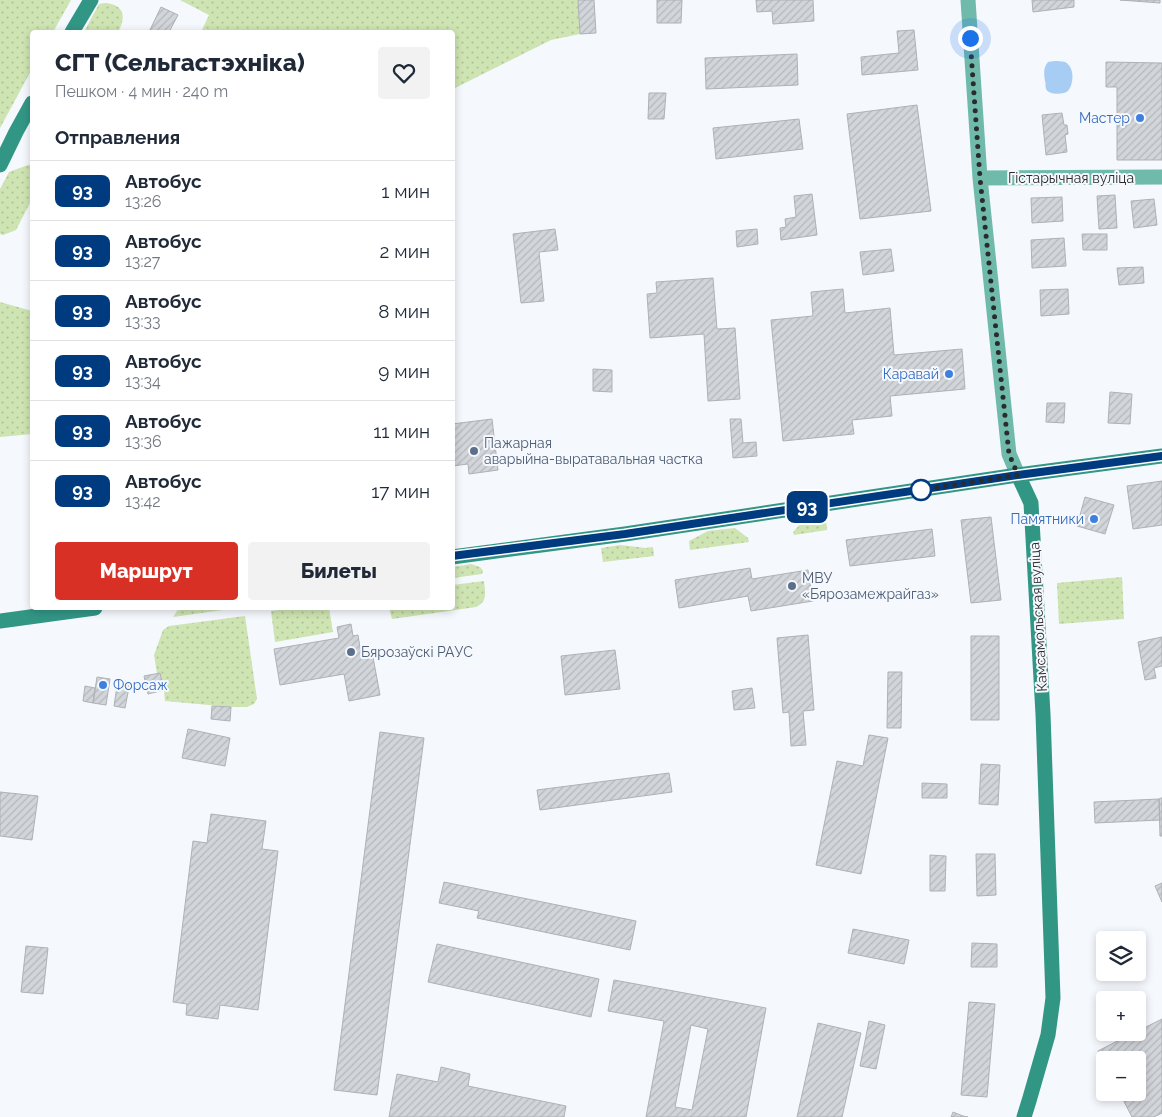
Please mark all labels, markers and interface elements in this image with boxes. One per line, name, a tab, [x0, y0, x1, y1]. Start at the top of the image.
your location	[958, 26, 983, 51]
button: heart	[378, 47, 430, 99]
text: СГТ (Сельгастэхніка)	[55, 48, 305, 77]
text: Пешком · 4 мин · 240 m	[55, 82, 228, 101]
place label: Мастер	[1079, 110, 1130, 126]
marker: Мастер	[1134, 112, 1146, 124]
text: Отправления	[55, 126, 180, 148]
text: Автобус	[125, 170, 202, 192]
street label: Гістарычная вуліца	[1008, 170, 1134, 186]
text: 93	[72, 180, 93, 201]
text: 1 мин	[381, 180, 430, 202]
text: 13:26	[125, 192, 161, 211]
text: Автобус	[125, 230, 202, 252]
text: 93	[72, 240, 93, 261]
text: 2 мин	[380, 240, 430, 262]
text: 13:27	[125, 252, 160, 271]
text: Автобус	[125, 290, 202, 312]
text: 93	[72, 300, 93, 321]
text: 8 мин	[378, 300, 430, 322]
text: 13:33	[125, 312, 161, 331]
text: Автобус	[125, 350, 202, 372]
text: 93	[72, 360, 93, 381]
text: 9 мин	[378, 360, 430, 382]
place label: Каравай	[883, 366, 939, 382]
marker: Каравай	[943, 368, 955, 380]
text: 13:34	[125, 372, 161, 391]
text: Автобус	[125, 410, 202, 432]
text: 93	[72, 420, 93, 441]
text: 11 мин	[373, 420, 430, 442]
text: 13:36	[125, 432, 162, 451]
place label: Пажарная аварыйна-выратавальная частка	[484, 435, 703, 467]
marker: Пажарная аварыйна-выратавальная частка	[468, 445, 480, 457]
text: Автобус	[125, 470, 202, 492]
unlabelled marker	[910, 479, 932, 501]
text: 93	[72, 480, 93, 501]
text: 17 мин	[371, 480, 430, 502]
line badge: 93	[784, 491, 830, 523]
text: 13:42	[125, 492, 160, 511]
text: 93	[797, 496, 817, 517]
place label: Памятники	[1011, 511, 1084, 527]
marker: Памятники	[1088, 513, 1100, 525]
button: Маршрут	[55, 542, 238, 600]
button: Билеты	[248, 542, 430, 600]
street label: Камсамольская вуліца	[1026, 542, 1050, 692]
place label: МВУ «Бярозамежрайгаз»	[802, 570, 939, 602]
marker: МВУ «Бярозамежрайгаз»	[786, 580, 798, 592]
place label: Бярозаўскі РАУС	[361, 644, 473, 660]
marker: Бярозаўскі РАУС	[345, 646, 357, 658]
place label: Форсаж	[113, 677, 168, 693]
marker: Форсаж	[97, 679, 109, 691]
map controls	[1096, 931, 1146, 1101]
button: layers	[1096, 931, 1146, 981]
button: +	[1096, 991, 1146, 1041]
button: −	[1096, 1051, 1146, 1101]

